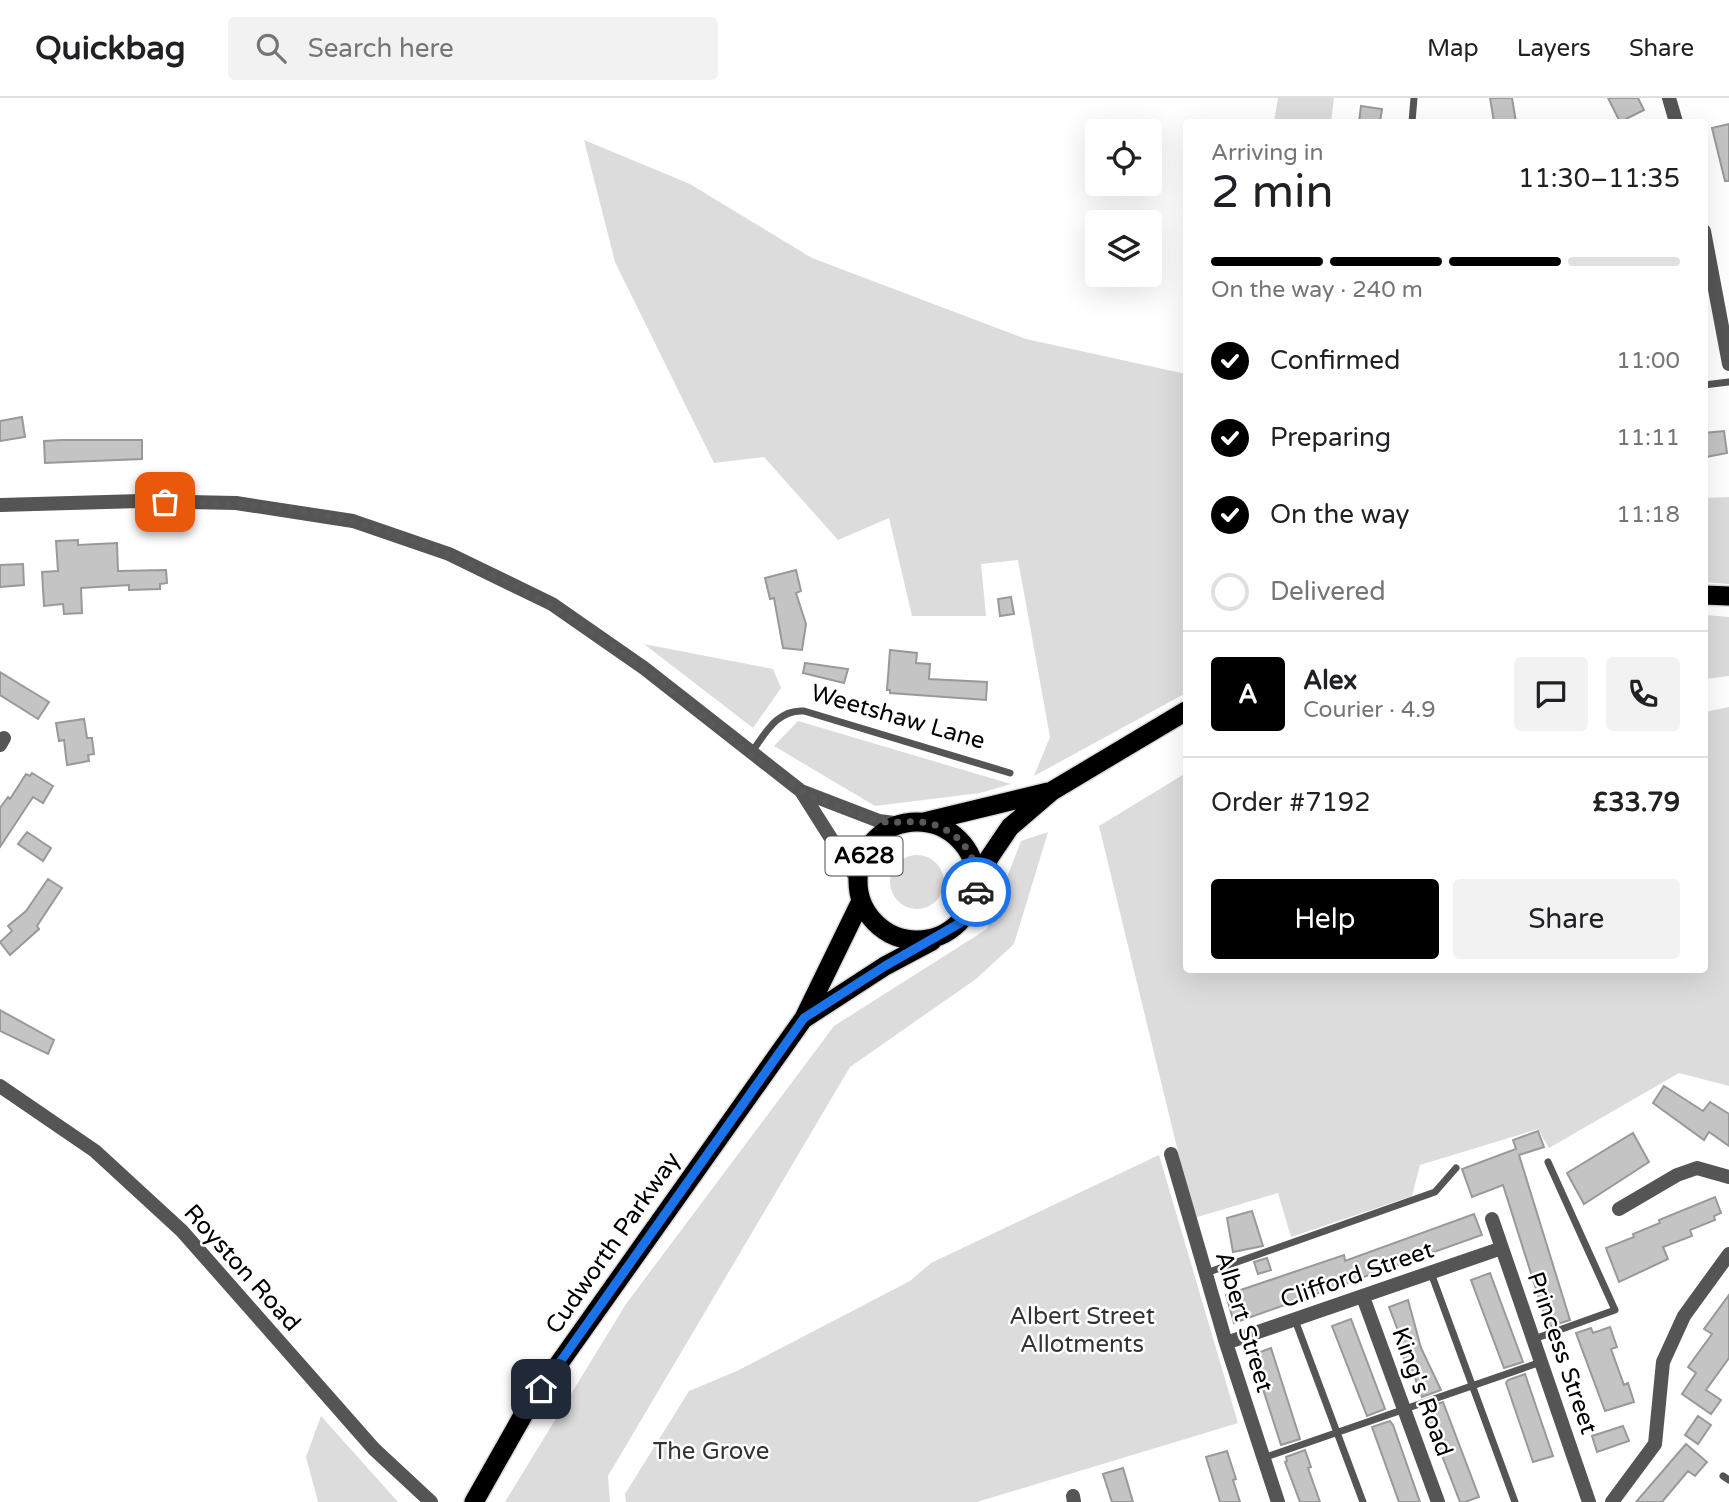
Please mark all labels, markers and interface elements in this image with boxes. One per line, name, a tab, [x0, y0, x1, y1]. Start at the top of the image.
search box	[228, 17, 718, 80]
text: Quickbag	[35, 29, 186, 68]
icon: search	[252, 29, 290, 67]
text: Search here	[308, 33, 454, 64]
text: Map	[1427, 34, 1479, 63]
text: Layers	[1517, 34, 1591, 63]
text: Share	[1629, 34, 1694, 63]
map controls	[1085, 119, 1162, 287]
button: locate	[1085, 119, 1162, 196]
text: Arriving in	[1211, 139, 1324, 167]
text: 11:30–11:35	[1518, 163, 1680, 194]
text: 2 min	[1211, 165, 1334, 220]
button: layers	[1085, 210, 1162, 287]
text: On the way · 240 m	[1211, 276, 1423, 304]
icon: check	[1211, 342, 1249, 380]
text: Confirmed	[1270, 345, 1400, 376]
text: 11:00	[1616, 347, 1680, 375]
icon: check	[1211, 419, 1249, 457]
text: Preparing	[1270, 422, 1391, 453]
text: 11:11	[1616, 424, 1680, 452]
pin	[135, 472, 195, 532]
icon: bag	[146, 483, 184, 521]
icon: check	[1211, 496, 1249, 534]
text: On the way	[1270, 499, 1410, 530]
text: 11:18	[1616, 501, 1680, 529]
text: Delivered	[1270, 576, 1386, 607]
button: chat	[1514, 657, 1588, 731]
button: phone	[1606, 657, 1680, 731]
text: Alex	[1303, 665, 1357, 696]
street label: Weetshaw Lane	[808, 678, 988, 756]
text: A	[1238, 679, 1258, 710]
text: Courier · 4.9	[1303, 696, 1436, 724]
text: Order #7192	[1211, 787, 1371, 818]
text: £33.79	[1592, 787, 1680, 818]
road number: A628	[826, 836, 903, 876]
courier	[941, 857, 1011, 927]
icon: car	[957, 873, 995, 911]
button: Help	[1211, 879, 1439, 959]
button: Share	[1453, 879, 1680, 959]
street label: Cudworth Parkway	[539, 1146, 687, 1339]
street label: Royston Road	[177, 1199, 307, 1337]
street label: Clifford Street	[1277, 1235, 1437, 1315]
street label: Albert Street	[1209, 1248, 1279, 1396]
street label: Princess Street	[1521, 1268, 1603, 1438]
park label: Albert Street Allotments	[1009, 1302, 1155, 1359]
street label: King's Road	[1385, 1324, 1459, 1460]
pin	[511, 1359, 571, 1419]
icon: home	[522, 1370, 560, 1408]
park label: The Grove	[653, 1437, 769, 1466]

